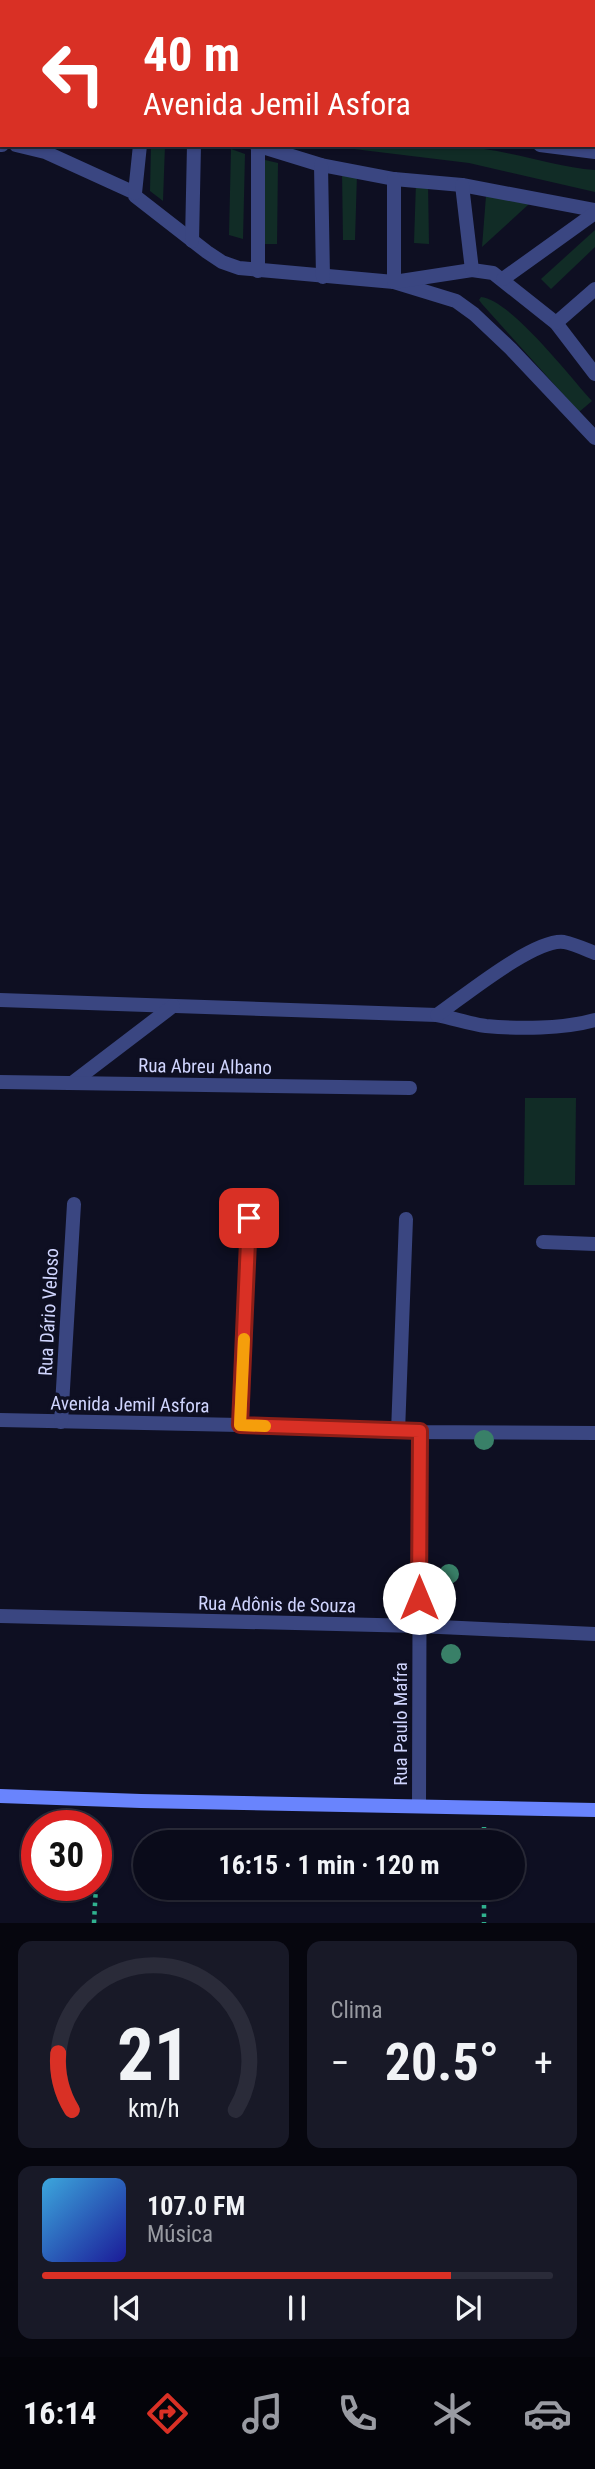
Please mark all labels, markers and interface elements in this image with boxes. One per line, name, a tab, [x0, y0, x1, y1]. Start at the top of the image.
text: 40 m	[143, 26, 240, 83]
icon: left	[28, 28, 119, 119]
text: Avenida Jemil Asfora	[143, 85, 411, 123]
street label: Rua Abreu Albano	[138, 1054, 272, 1079]
pin	[219, 1188, 279, 1248]
icon: arrive	[230, 1199, 268, 1237]
street label: Rua Dário Veloso	[34, 1248, 63, 1377]
street label: Avenida Jemil Asfora	[50, 1392, 210, 1417]
position arrow	[382, 1561, 456, 1635]
street label: Rua Adônis de Souza	[198, 1592, 356, 1617]
street label: Rua Paulo Mafra	[389, 1662, 412, 1786]
speed limit sign: 30	[21, 1810, 112, 1901]
text: 16:15 · 1 min · 120 m	[219, 1850, 439, 1880]
text: Clima	[331, 1997, 382, 2024]
text: 21	[116, 2013, 190, 2099]
text: 20.5°	[385, 2032, 499, 2093]
text: −	[331, 2041, 350, 2085]
text: +	[534, 2041, 553, 2085]
text: km/h	[128, 2094, 179, 2123]
text: 107.0 FM	[147, 2191, 245, 2221]
text: Música	[147, 2221, 213, 2248]
icon: previous	[108, 2289, 146, 2327]
icon: pause	[278, 2289, 316, 2327]
icon: next	[449, 2289, 487, 2327]
icon: directions	[143, 2389, 192, 2438]
icon: music	[238, 2389, 287, 2438]
icon: phone	[333, 2389, 382, 2438]
icon: climate	[428, 2389, 477, 2438]
icon: car	[523, 2389, 572, 2438]
text: 16:14	[23, 2394, 96, 2432]

